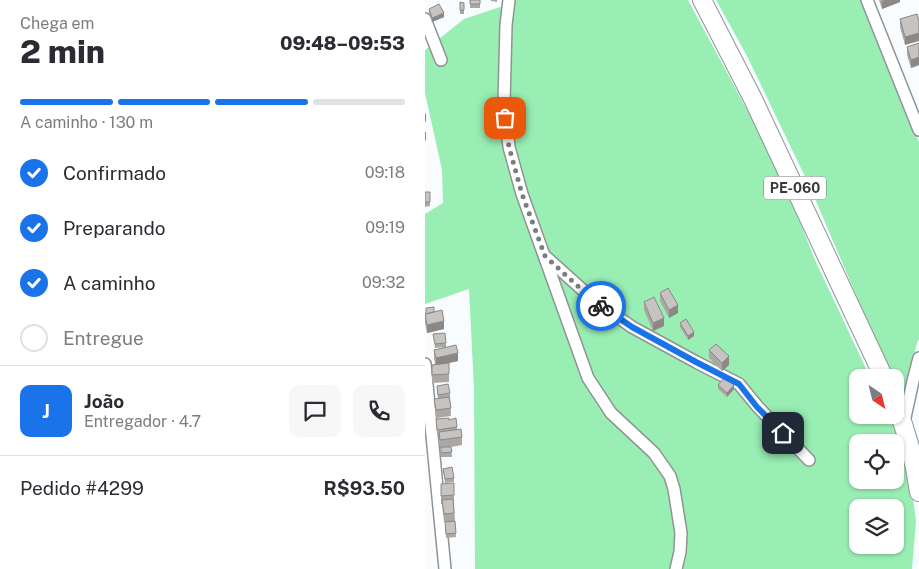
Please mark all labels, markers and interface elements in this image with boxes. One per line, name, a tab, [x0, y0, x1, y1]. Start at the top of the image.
text: Chega em	[20, 14, 94, 33]
text: 09:48–09:53	[280, 32, 405, 54]
text: 2 min	[20, 33, 105, 70]
pin	[484, 97, 526, 139]
icon: bag	[491, 104, 519, 132]
text: A caminho · 130 m	[20, 113, 153, 132]
icon: check	[20, 159, 48, 187]
text: Confirmado	[63, 162, 166, 184]
text: 09:18	[365, 163, 405, 182]
road number: PE-060	[764, 177, 826, 200]
icon: check	[20, 214, 48, 242]
text: Preparando	[63, 217, 165, 239]
text: 09:19	[365, 218, 405, 237]
icon: check	[20, 269, 48, 297]
text: A caminho	[63, 272, 156, 294]
text: 09:32	[362, 273, 405, 292]
courier	[576, 281, 626, 331]
icon: bike	[587, 292, 615, 320]
text: Entregue	[63, 327, 144, 349]
north arrow	[849, 369, 904, 424]
map controls	[849, 369, 904, 554]
button: chat	[289, 385, 341, 437]
button: phone	[353, 385, 405, 437]
text: João	[84, 390, 124, 412]
text: J	[42, 400, 50, 422]
text: Entregador · 4.7	[84, 412, 201, 431]
pin	[762, 412, 804, 454]
icon: home	[769, 419, 797, 447]
button: locate	[849, 434, 904, 489]
text: Pedido #4299	[20, 477, 144, 499]
text: R$93.50	[324, 477, 405, 499]
button: layers	[849, 499, 904, 554]

